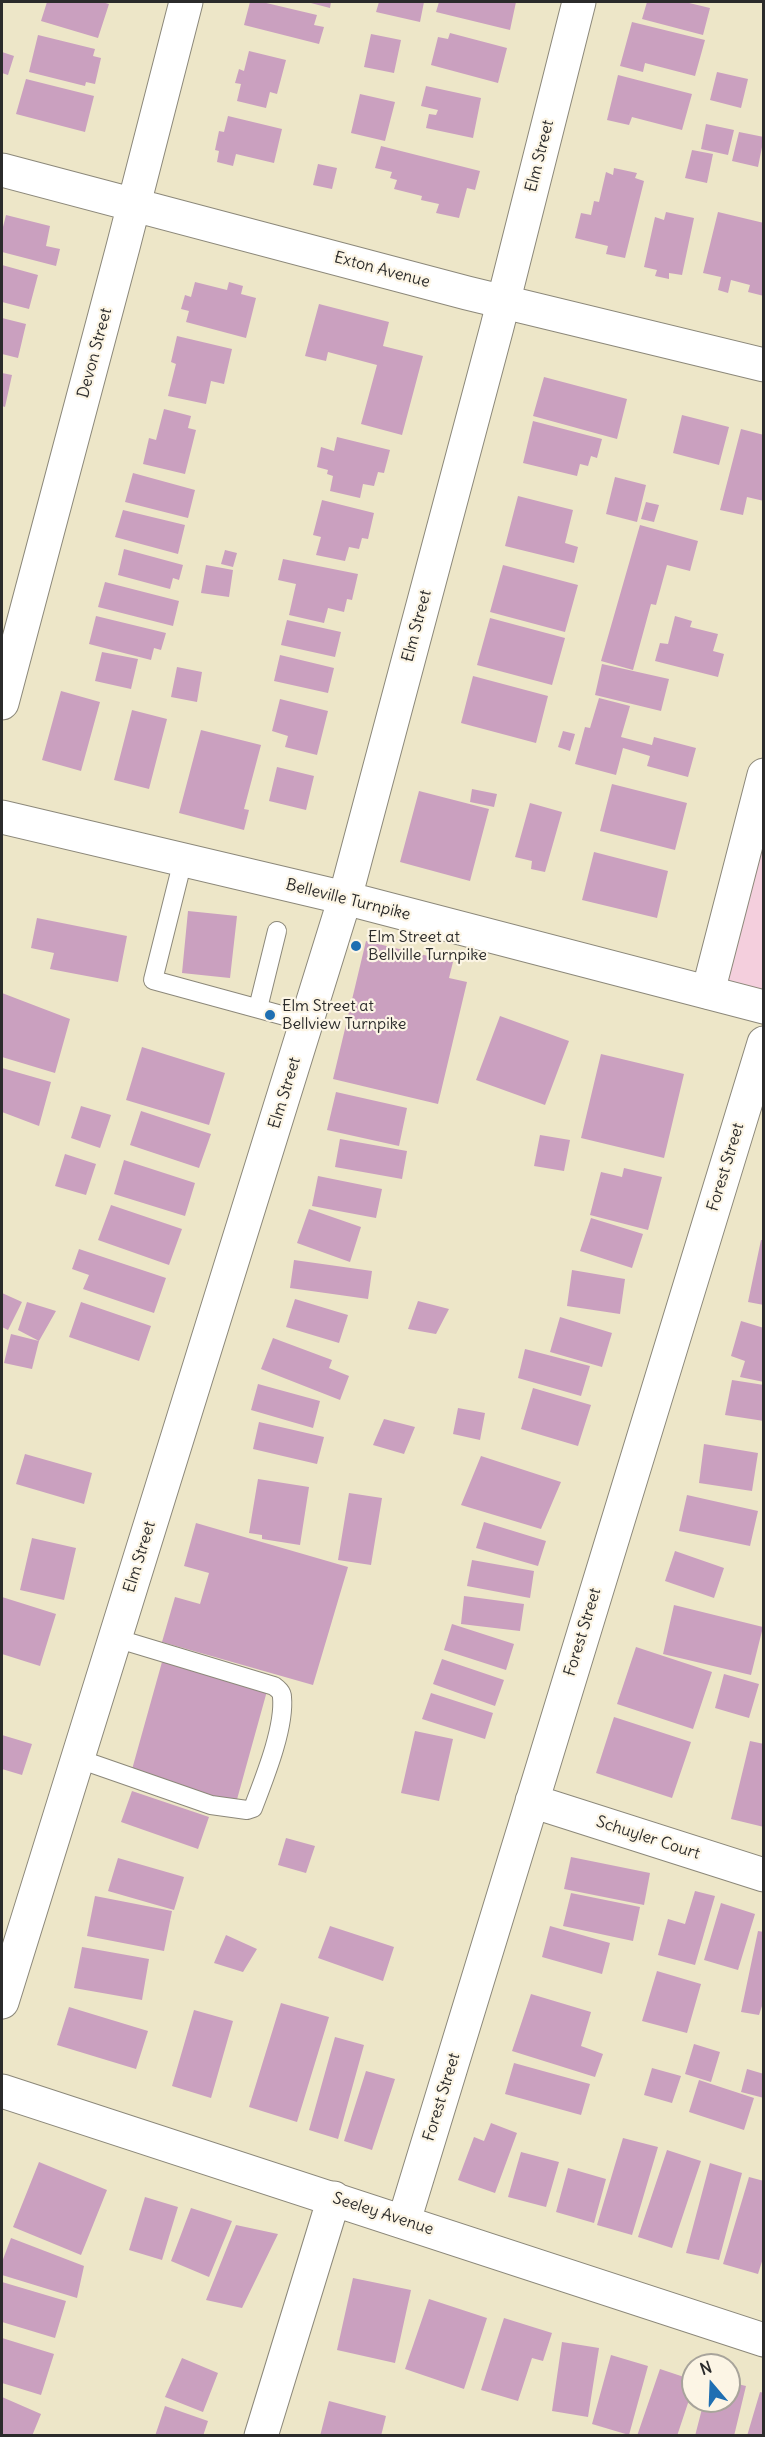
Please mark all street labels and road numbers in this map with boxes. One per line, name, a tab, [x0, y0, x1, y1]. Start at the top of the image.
street label: Elm Street	[522, 118, 558, 194]
street label: Exton Avenue	[332, 248, 432, 292]
street label: Devon Street	[74, 306, 116, 400]
street label: Elm Street	[398, 588, 436, 664]
street label: Belleville Turnpike	[284, 875, 412, 925]
street label: Elm Street	[265, 1055, 305, 1131]
street label: Forest Street	[703, 1121, 749, 1213]
street label: Elm Street	[120, 1519, 160, 1595]
street label: Forest Street	[560, 1586, 606, 1678]
street label: Schuyler Court	[594, 1812, 702, 1864]
street label: Forest Street	[419, 2051, 465, 2143]
street label: Seeley Avenue	[330, 2189, 436, 2239]

